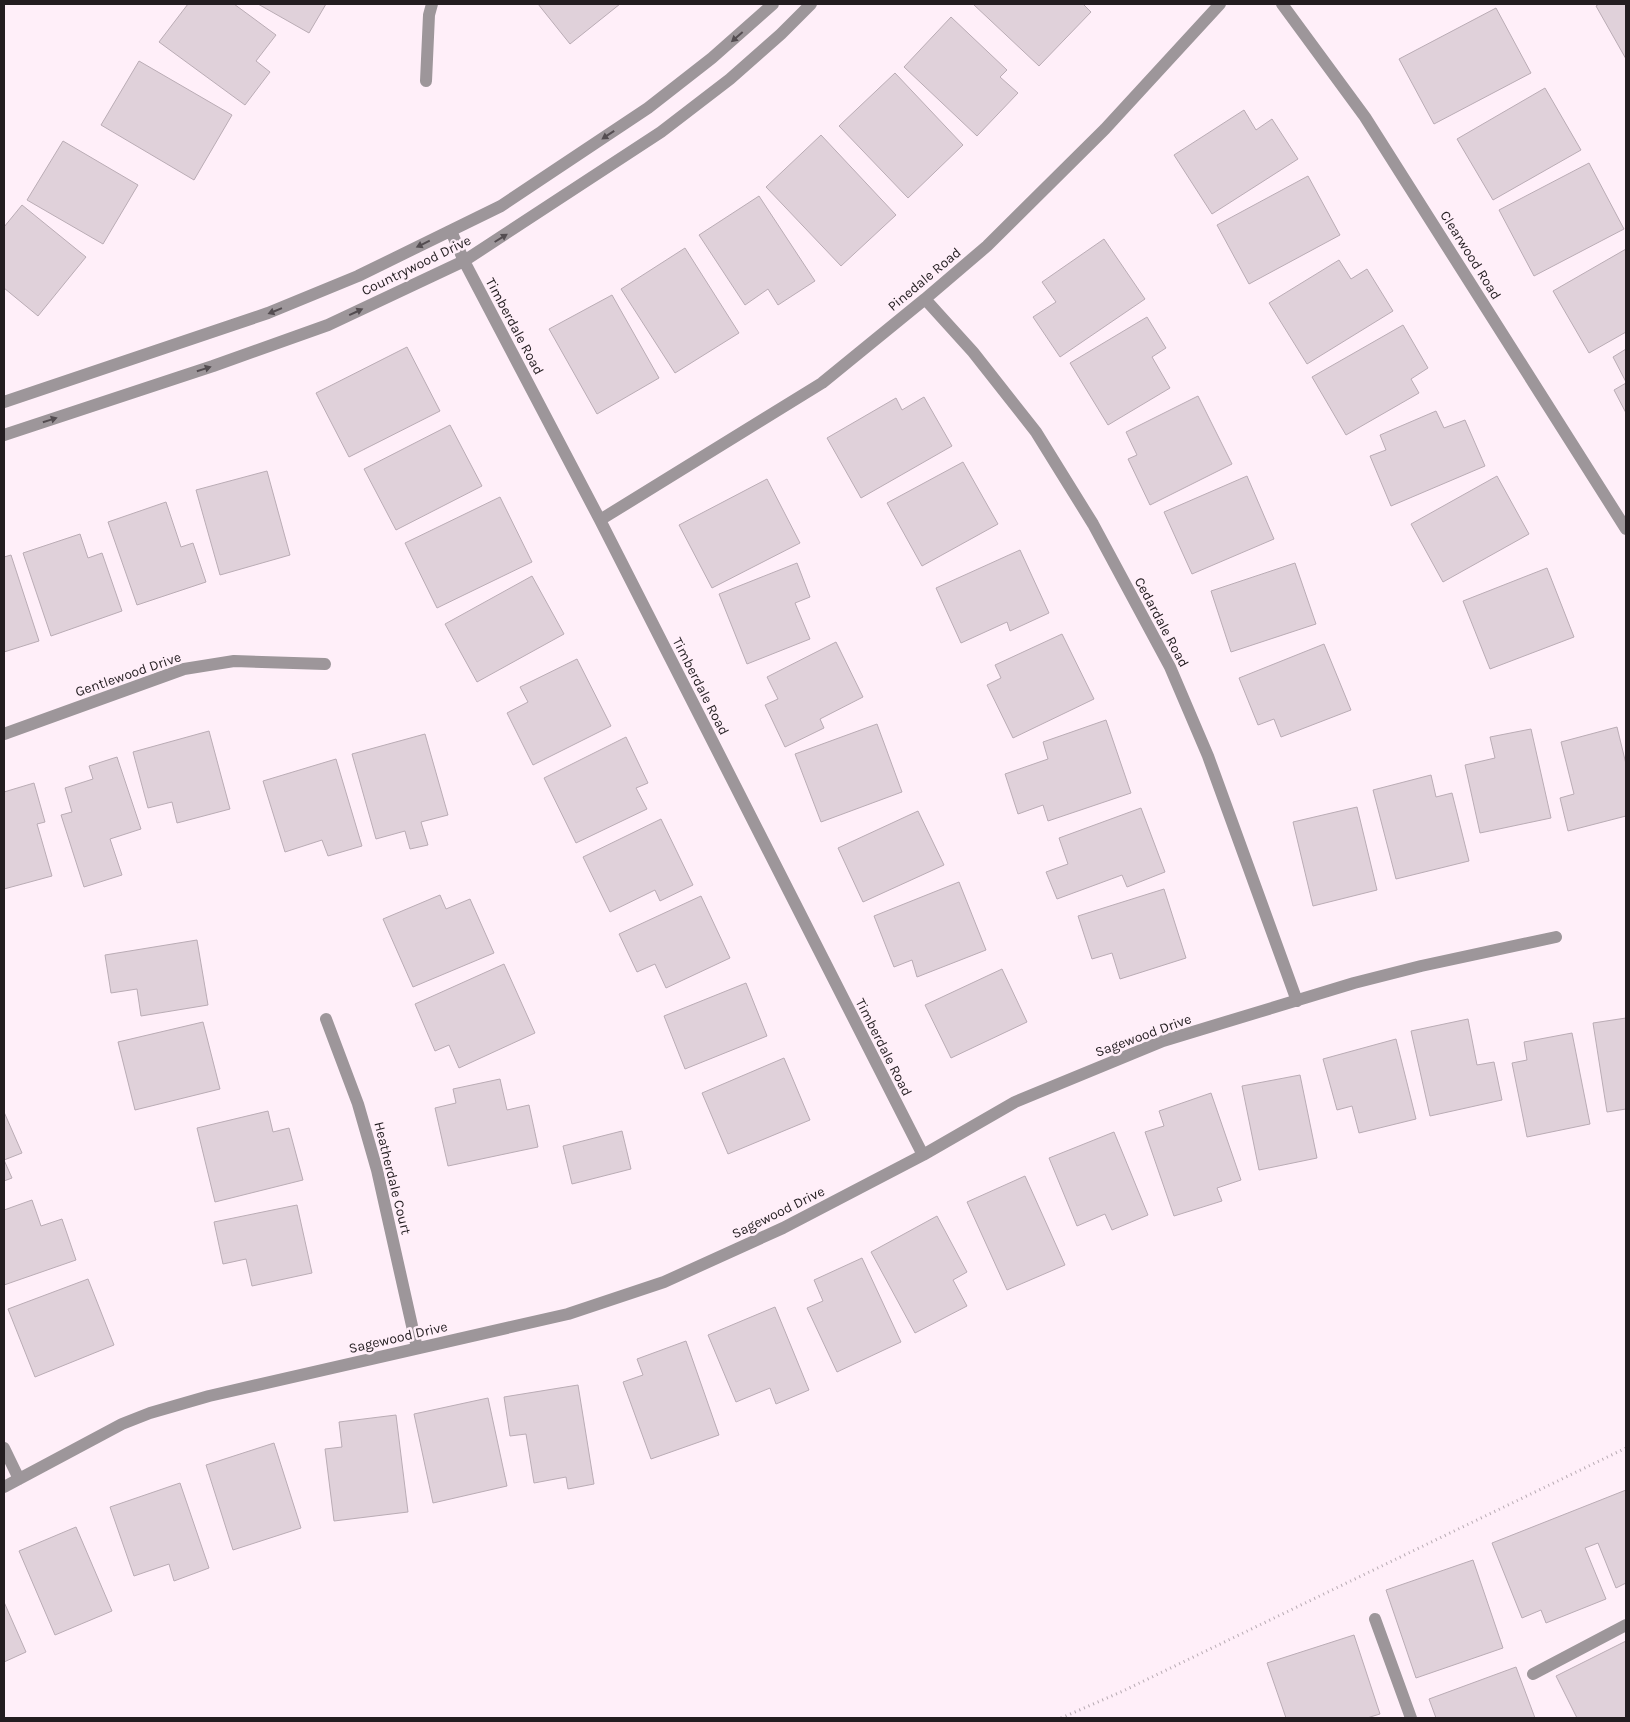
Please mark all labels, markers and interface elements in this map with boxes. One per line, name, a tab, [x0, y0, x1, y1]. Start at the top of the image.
one-way arrow	[731, 31, 744, 42]
one-way arrow	[601, 130, 614, 140]
street label: Clearwood Road	[1436, 208, 1505, 303]
street label: Countrywood Drive	[359, 232, 474, 299]
one-way arrow	[494, 234, 507, 243]
one-way arrow	[416, 241, 430, 249]
street label: Pinedale Road	[884, 244, 964, 315]
street label: Timberdale Road	[482, 275, 547, 378]
one-way arrow	[268, 307, 282, 315]
one-way arrow	[349, 307, 363, 315]
one-way arrow	[197, 365, 212, 372]
one-way arrow	[43, 416, 58, 424]
street label: Cedardale Road	[1131, 574, 1192, 670]
street label: Timberdale Road	[669, 634, 733, 738]
street label: Gentlewood Drive	[73, 648, 183, 701]
street label: Timberdale Road	[852, 995, 916, 1099]
street label: Sagewood Drive	[1093, 1010, 1194, 1061]
street label: Heatherdale Court	[370, 1120, 415, 1236]
street label: Sagewood Drive	[729, 1183, 827, 1242]
street label: Sagewood Drive	[347, 1318, 449, 1357]

